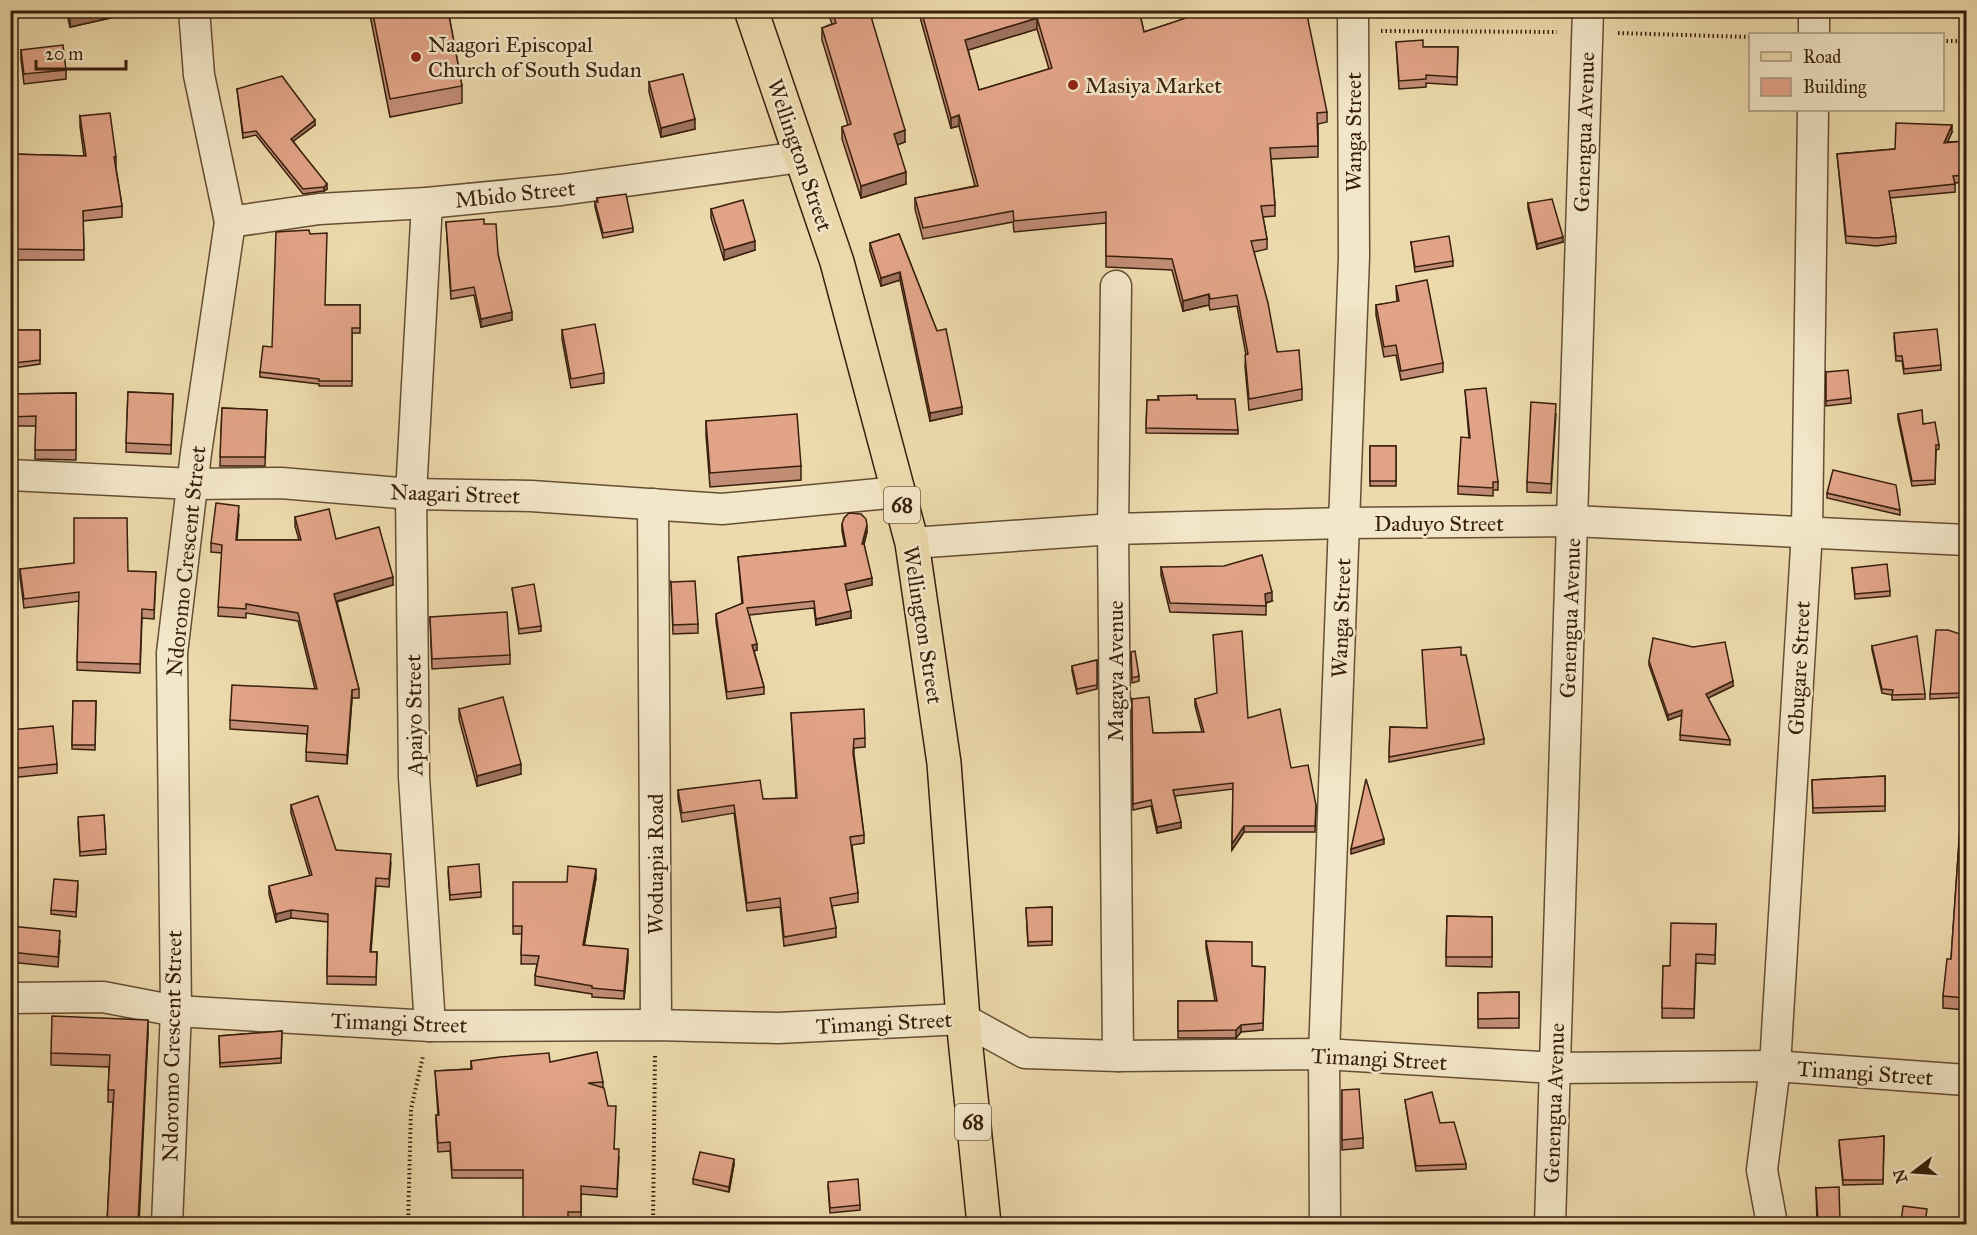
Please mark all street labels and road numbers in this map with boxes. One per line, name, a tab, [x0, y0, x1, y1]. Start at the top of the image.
street label: Genengua Avenue	[1568, 51, 1600, 213]
street label: Wanga Street	[1340, 72, 1367, 192]
street label: Wellington Street	[761, 75, 839, 235]
street label: Mbido Street	[453, 174, 577, 214]
street label: Ndoromo Crescent Street	[160, 444, 212, 678]
street label: Naagari Street	[390, 478, 521, 510]
road number: 68	[884, 487, 920, 523]
street label: Daduyo Street	[1374, 510, 1504, 537]
street label: Genengua Avenue	[1554, 537, 1586, 699]
street label: Wellington Street	[897, 544, 949, 706]
street label: Wanga Street	[1325, 557, 1357, 678]
street label: Magaya Avenue	[1102, 600, 1129, 742]
street label: Gbugare Street	[1782, 600, 1816, 736]
street label: Apaiyo Street	[399, 654, 429, 777]
street label: Woduapia Road	[642, 793, 669, 935]
street label: Ndoromo Crescent Street	[156, 930, 188, 1162]
street label: Timangi Street	[815, 1006, 953, 1040]
street label: Timangi Street	[330, 1007, 468, 1039]
street label: Genengua Avenue	[1538, 1022, 1570, 1184]
street label: Timangi Street	[1310, 1042, 1448, 1076]
street label: Timangi Street	[1796, 1055, 1934, 1091]
road number: 68	[955, 1104, 991, 1140]

